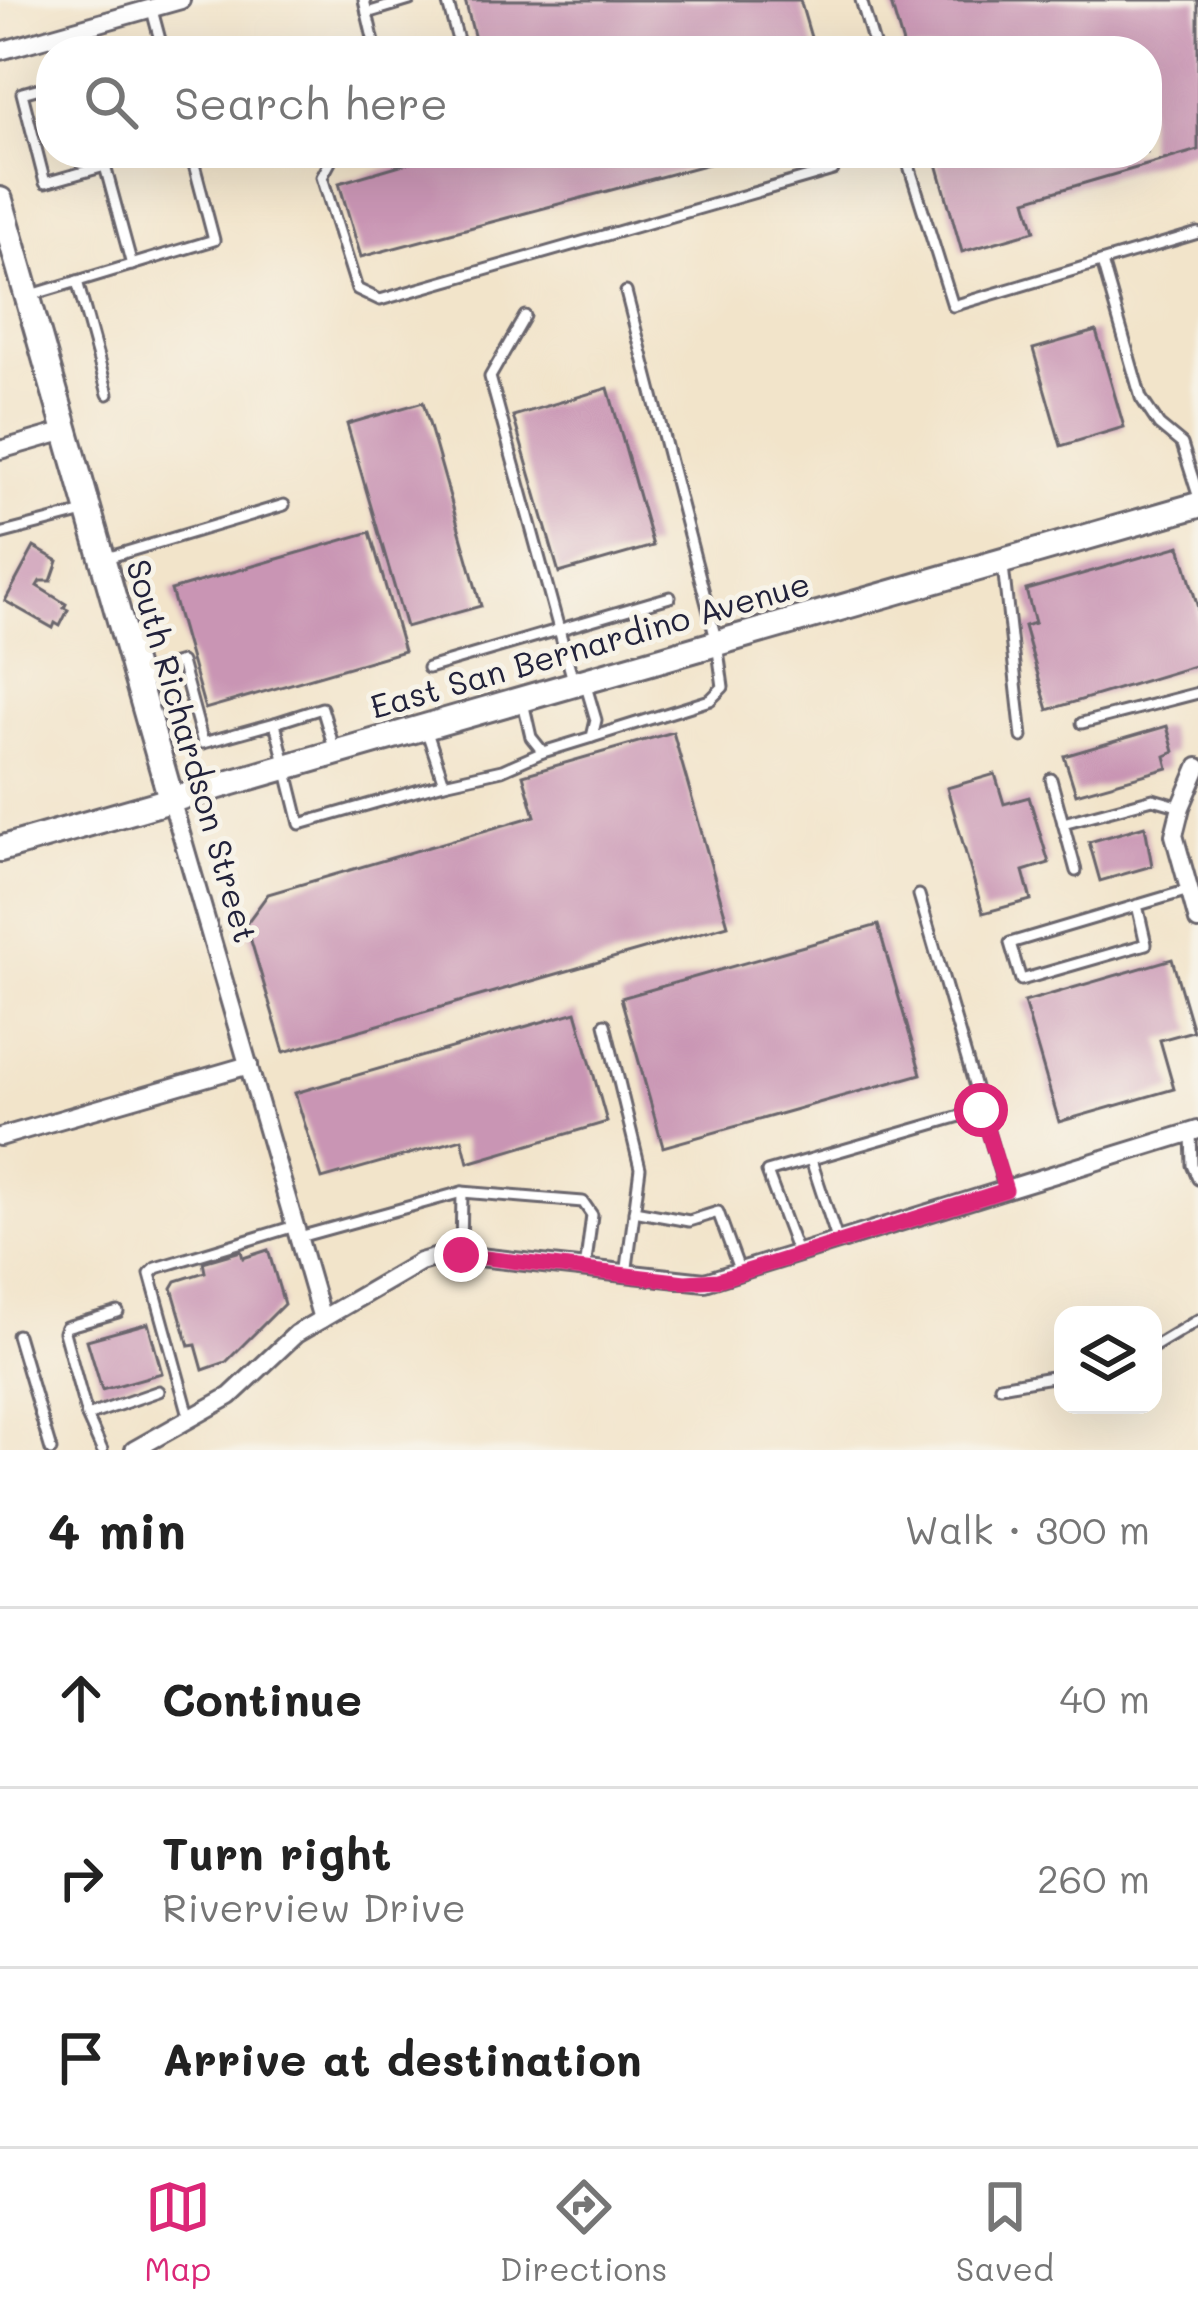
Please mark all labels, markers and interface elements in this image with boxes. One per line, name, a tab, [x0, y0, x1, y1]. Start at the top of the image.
search box	[36, 36, 1162, 168]
icon: search	[78, 69, 144, 135]
text: Search here	[174, 73, 448, 131]
street label: South Richardson Street	[118, 554, 269, 947]
street label: East San Bernardino Avenue	[365, 560, 814, 727]
route start	[954, 1083, 1008, 1137]
route end	[434, 1228, 488, 1282]
map controls	[1054, 1306, 1162, 1414]
button: layers	[1054, 1306, 1162, 1414]
text: 4 min	[48, 1495, 186, 1562]
text: Walk · 300 m	[904, 1503, 1150, 1554]
icon: ahead	[48, 1665, 114, 1731]
text: Continue	[162, 1669, 362, 1727]
text: 40 m	[1059, 1672, 1150, 1723]
text: Turn right	[162, 1823, 391, 1881]
icon: right	[48, 1845, 114, 1911]
text: 260 m	[1037, 1852, 1150, 1903]
text: Riverview Drive	[162, 1881, 466, 1932]
icon: arrive	[48, 2025, 114, 2091]
text: Arrive at destination	[162, 2029, 642, 2087]
tab: Map	[144, 2174, 211, 2289]
tab: Directions	[500, 2174, 667, 2289]
tab: Saved	[956, 2174, 1054, 2289]

